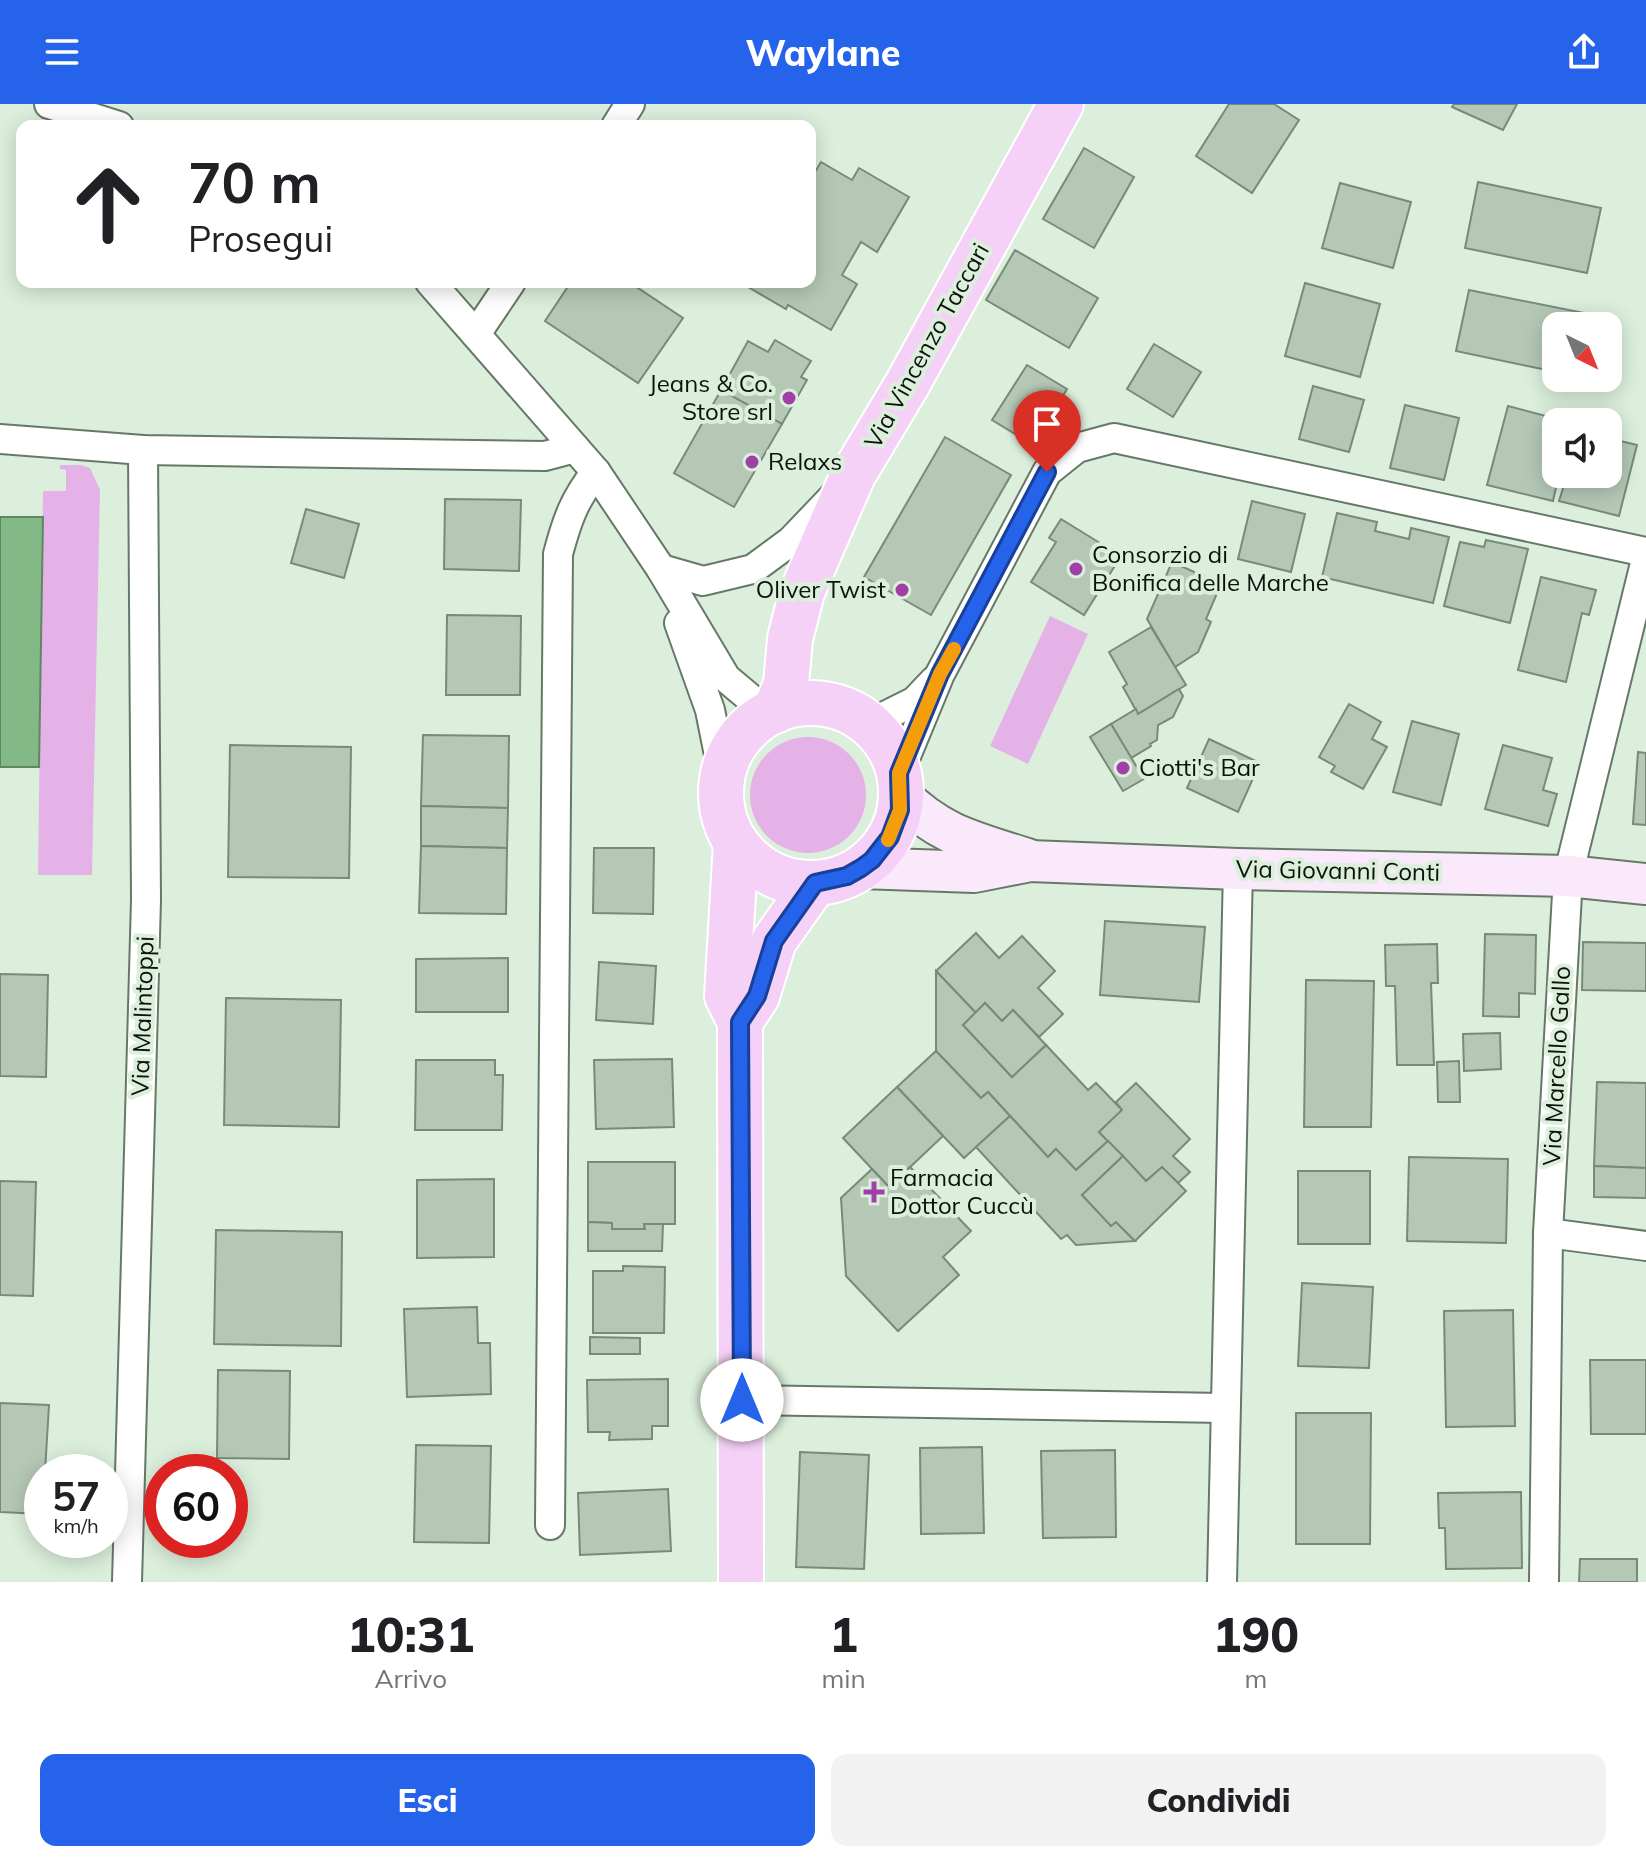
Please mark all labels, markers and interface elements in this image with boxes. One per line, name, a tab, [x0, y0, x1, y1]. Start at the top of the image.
icon: menu	[40, 30, 84, 74]
text: Waylane	[745, 30, 901, 75]
icon: share	[1562, 30, 1606, 74]
text: 70 m	[188, 147, 321, 217]
icon: ahead	[56, 152, 160, 256]
text: Prosegui	[188, 216, 333, 261]
street label: Via Vincenzo Taccari	[857, 238, 995, 453]
north arrow	[1542, 312, 1622, 392]
map controls	[1542, 312, 1622, 488]
place label: Jeans & Co. Store srl	[649, 368, 773, 426]
marker: Jeans & Co. Store srl	[780, 389, 798, 407]
pin	[1013, 390, 1081, 472]
icon: arrive	[1025, 402, 1069, 446]
button: sound	[1542, 408, 1622, 488]
place label: Relaxs	[768, 446, 842, 476]
marker: Relaxs	[743, 453, 761, 471]
place label: Consorzio di Bonifica delle Marche	[1092, 539, 1329, 597]
marker: Consorzio di Bonifica delle Marche	[1067, 560, 1085, 578]
place label: Oliver Twist	[756, 574, 886, 604]
marker: Oliver Twist	[893, 581, 911, 599]
place label: Ciotti's Bar	[1139, 752, 1260, 782]
marker: Ciotti's Bar	[1114, 759, 1132, 777]
street label: Via Giovanni Conti	[1236, 853, 1440, 887]
street label: Via Malintoppi	[124, 935, 160, 1096]
street label: Via Marcello Gallo	[1536, 965, 1576, 1167]
place label: Farmacia Dottor Cuccù	[890, 1162, 1034, 1220]
marker: Farmacia Dottor Cuccù	[865, 1183, 883, 1201]
position arrow	[700, 1358, 784, 1442]
speed limit sign: 60	[144, 1454, 248, 1558]
text: 57	[52, 1471, 100, 1521]
text: km/h	[53, 1513, 99, 1538]
text: 10:31	[347, 1604, 475, 1664]
text: 1	[829, 1604, 858, 1664]
text: 190	[1213, 1604, 1299, 1664]
text: Arrivo	[374, 1662, 447, 1695]
text: min	[822, 1662, 866, 1695]
text: m	[1244, 1662, 1267, 1695]
button: Esci	[40, 1754, 815, 1846]
button: Condividi	[831, 1754, 1606, 1846]

